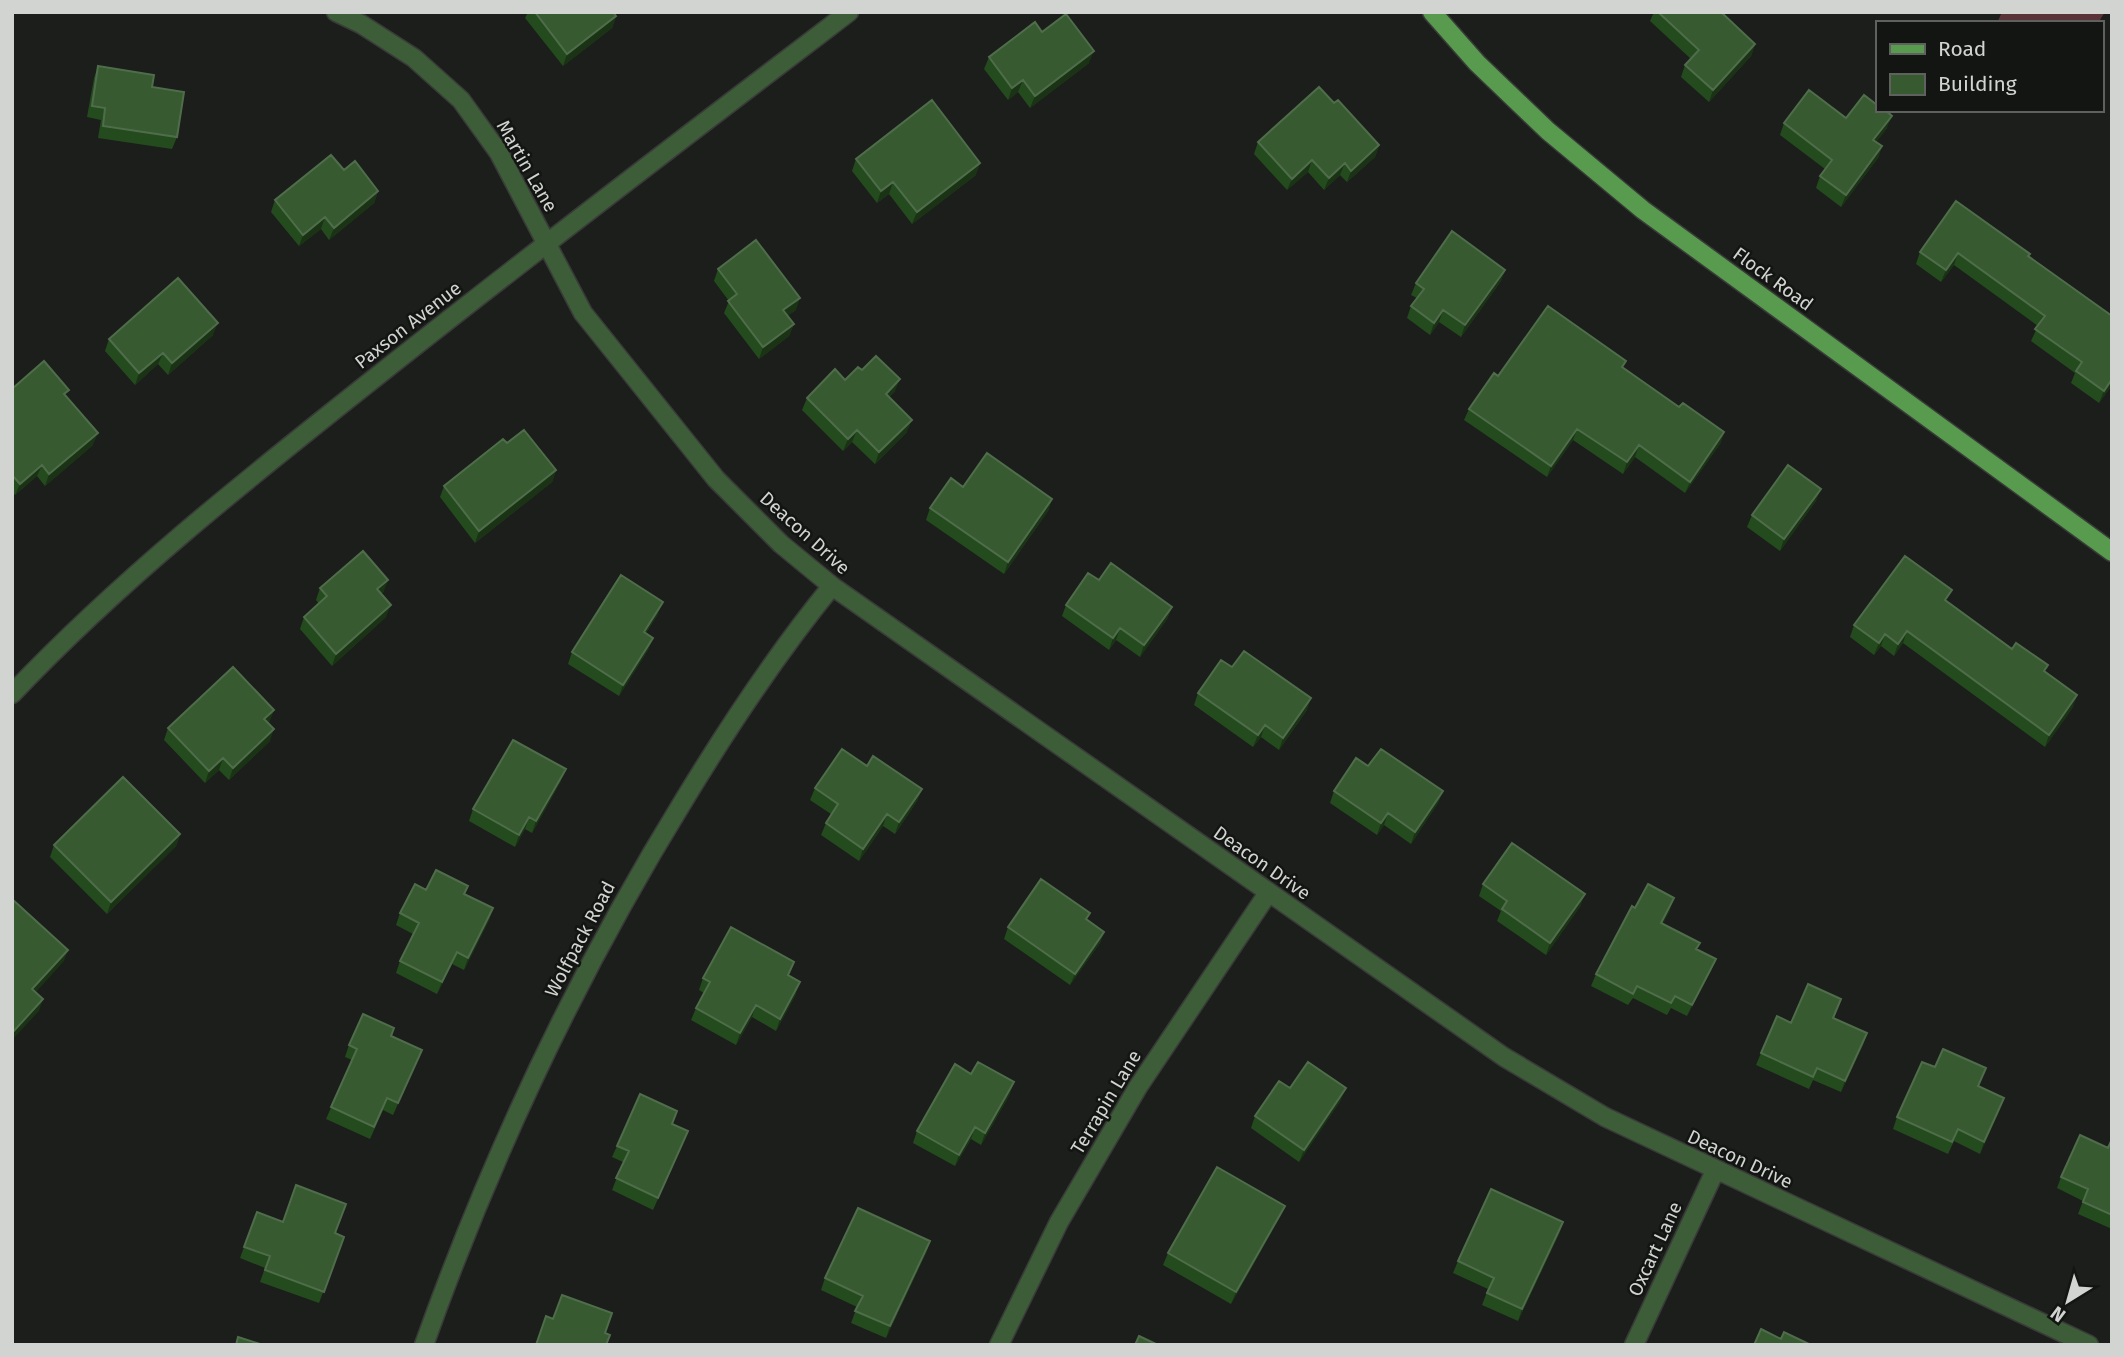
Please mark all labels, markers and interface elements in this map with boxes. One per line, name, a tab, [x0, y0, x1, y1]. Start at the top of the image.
legend	[1876, 21, 2103, 112]
text: Road	[1938, 36, 1986, 62]
text: Building	[1938, 71, 2017, 97]
street label: Martin Lane	[492, 116, 562, 216]
street label: Flock Road	[1728, 242, 1818, 316]
street label: Paxson Avenue	[350, 276, 466, 374]
street label: Deacon Drive	[755, 487, 855, 579]
street label: Deacon Drive	[1209, 821, 1315, 905]
street label: Wolfpack Road	[540, 877, 620, 1001]
street label: Terrapin Lane	[1066, 1046, 1146, 1158]
street label: Deacon Drive	[1684, 1125, 1796, 1193]
street label: Oxcart Lane	[1623, 1198, 1687, 1300]
north arrow	[2033, 1266, 2103, 1336]
text: N	[2046, 1301, 2070, 1327]

